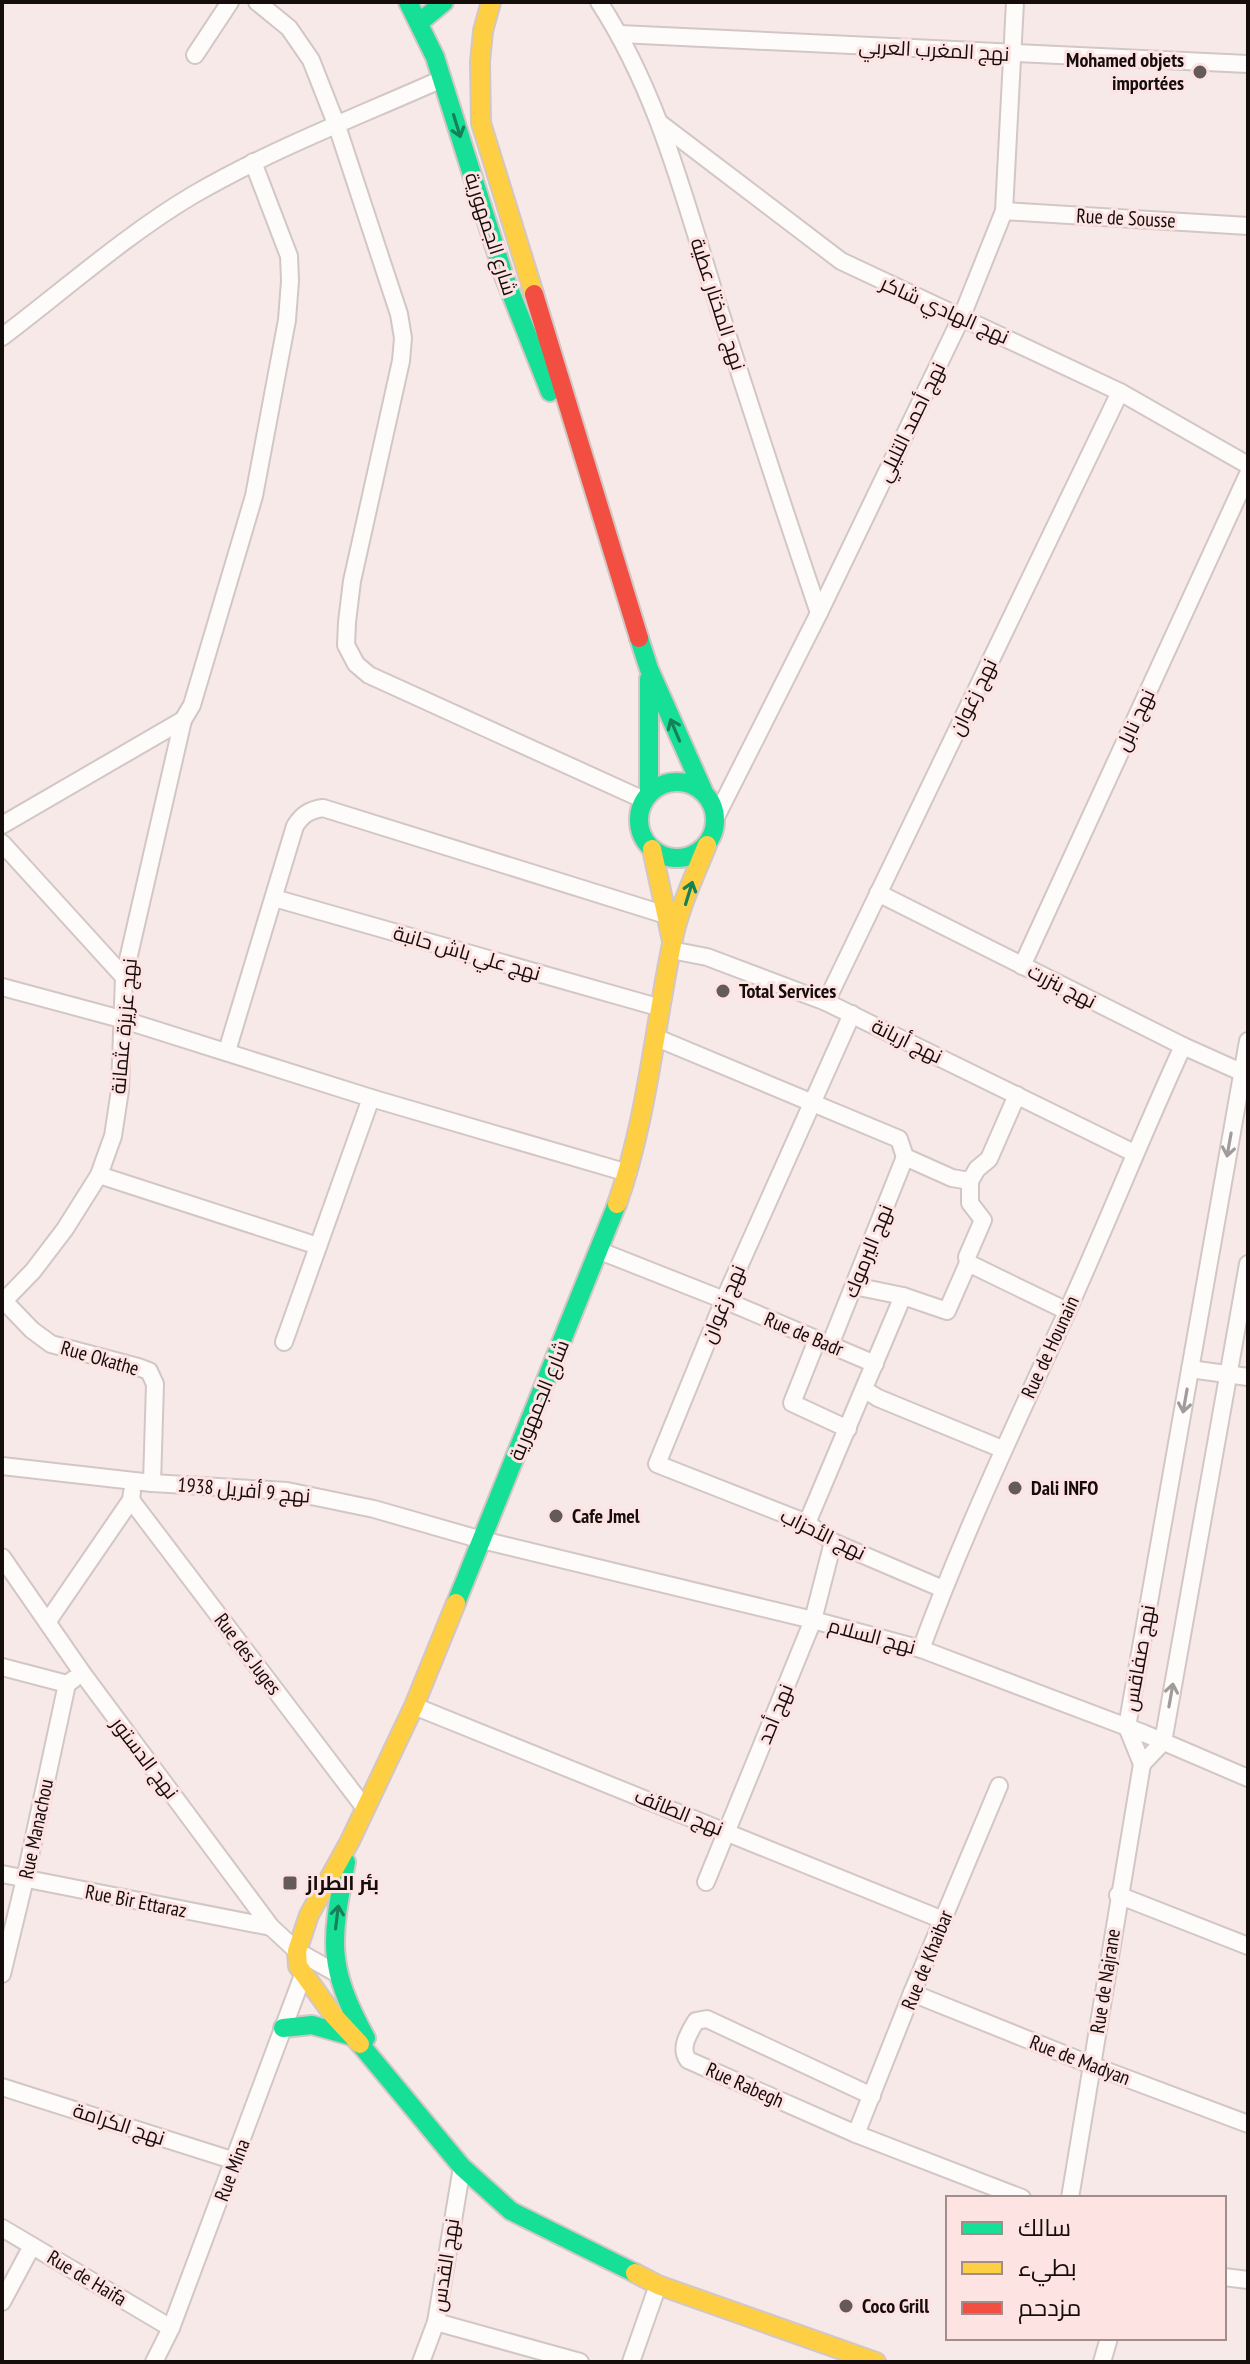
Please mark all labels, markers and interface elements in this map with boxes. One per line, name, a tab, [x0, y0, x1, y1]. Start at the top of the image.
street label: نهج المغرب العربي	[858, 33, 1010, 70]
place label: Mohamed objets importées	[1066, 47, 1184, 96]
marker: Mohamed objets importées	[1191, 63, 1209, 81]
one-way arrow	[450, 114, 465, 139]
street label: شارع الجمهورية	[458, 169, 523, 299]
street label: Rue de Sousse	[1076, 202, 1176, 234]
street label: نهج المختار عطية	[683, 235, 752, 374]
street label: نهج الهادي شاكر	[875, 270, 1013, 353]
street label: نهج أحمد التليلي	[871, 358, 954, 487]
street label: نهج زغوان	[943, 654, 1004, 740]
street label: نهج نابل	[1109, 685, 1162, 756]
one-way arrow	[666, 718, 681, 743]
one-way arrow	[682, 881, 697, 906]
street label: نهج علي باش حانبة	[390, 920, 544, 989]
street label: نهج عزيزة عثمانة	[105, 957, 144, 1095]
street label: نهج بنزرت	[1023, 958, 1101, 1015]
place label: Total Services	[739, 978, 836, 1004]
marker: Total Services	[714, 982, 732, 1000]
street label: نهج أريانة	[867, 1013, 947, 1070]
one-way arrow	[1221, 1132, 1236, 1157]
street label: نهج اليرموك	[838, 1201, 899, 1302]
street label: نهج زغوان	[695, 1261, 752, 1348]
street label: Rue de Hounain	[1015, 1292, 1085, 1402]
street label: Rue de Badr	[760, 1306, 848, 1362]
street label: Rue Okathe	[58, 1334, 142, 1382]
street label: شارع الجمهورية	[503, 1336, 576, 1465]
one-way arrow	[1176, 1388, 1191, 1414]
street label: نهج 9 أفريل 1938	[176, 1471, 312, 1510]
place label: Dali INFO	[1031, 1475, 1098, 1501]
marker: Dali INFO	[1006, 1479, 1024, 1497]
street label: نهج الأحزاب	[776, 1502, 870, 1567]
place label: Cafe Jmel	[572, 1503, 640, 1529]
marker: Cafe Jmel	[547, 1507, 565, 1525]
street label: نهج صفاقس	[1117, 1603, 1162, 1713]
street label: Rue des Juges	[209, 1608, 287, 1700]
street label: نهج السلام	[825, 1612, 919, 1661]
street label: نهج أحد	[751, 1680, 800, 1748]
one-way arrow	[1165, 1683, 1180, 1708]
street label: نهج الدستور	[104, 1711, 184, 1805]
street label: Rue Manachou	[13, 1777, 59, 1881]
street label: نهج الطائف	[630, 1782, 727, 1843]
place label: بئر الطراز	[305, 1870, 379, 1896]
marker: بئر الطراز	[281, 1874, 299, 1892]
street label: Rue Bir Ettaraz	[83, 1878, 189, 1924]
one-way arrow	[330, 1904, 345, 1931]
street label: Rue de Khaibar	[895, 1906, 959, 2014]
street label: Rue de Najrane	[1084, 1927, 1126, 2035]
street label: Rue de Madyan	[1026, 2029, 1134, 2091]
street label: Rue Rabegh	[702, 2056, 788, 2114]
street label: نهج الكرامة	[69, 2097, 168, 2152]
street label: Rue Mina	[208, 2135, 256, 2205]
legend	[946, 2196, 1226, 2340]
text: سالك	[1018, 2212, 1071, 2243]
street label: نهج القدس	[425, 2217, 466, 2314]
street label: Rue de Haifa	[43, 2244, 131, 2312]
text: بطيء	[1018, 2252, 1077, 2287]
text: مزدحم	[1018, 2292, 1081, 2324]
place label: Coco Grill	[862, 2293, 929, 2319]
marker: Coco Grill	[837, 2297, 855, 2315]

